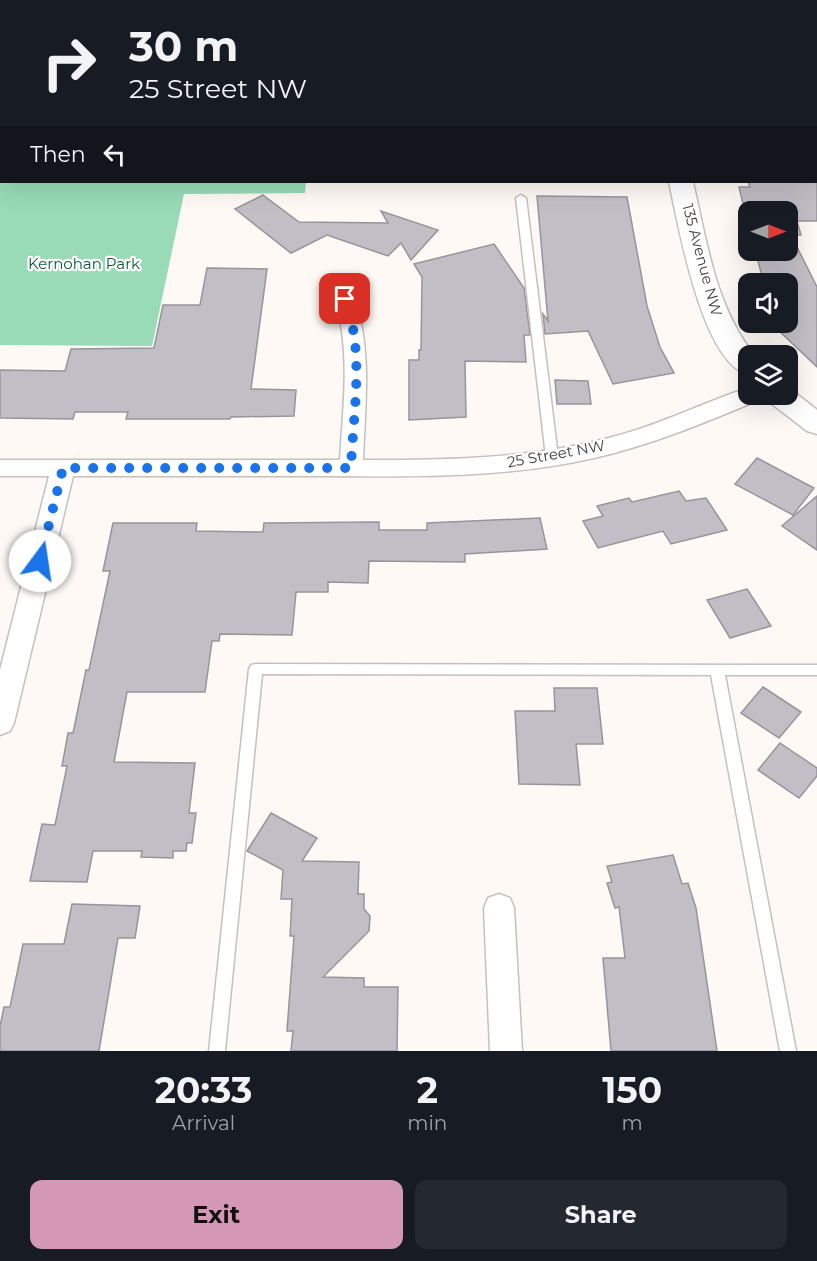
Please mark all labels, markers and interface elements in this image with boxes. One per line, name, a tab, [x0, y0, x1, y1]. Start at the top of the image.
text: 30 m	[129, 20, 238, 72]
icon: right	[30, 24, 108, 102]
text: 25 Street NW	[129, 72, 307, 105]
icon: left	[98, 138, 131, 171]
text: Then	[30, 141, 86, 168]
north arrow	[738, 201, 798, 261]
map controls	[738, 201, 798, 405]
street label: 135 Avenue NW	[678, 202, 727, 318]
park label: Kernohan Park	[28, 254, 140, 273]
pin	[319, 273, 370, 324]
button: sound	[738, 273, 798, 333]
icon: arrive	[328, 282, 361, 315]
button: layers	[738, 345, 798, 405]
street label: 25 Street NW	[506, 436, 607, 471]
position arrow	[8.0, 529, 72.0, 593]
text: 20:33	[155, 1068, 252, 1112]
text: 2	[417, 1068, 438, 1112]
text: 150	[602, 1068, 662, 1112]
text: Arrival	[172, 1111, 235, 1135]
text: min	[407, 1111, 447, 1135]
text: m	[622, 1111, 643, 1135]
button: Exit	[30, 1180, 403, 1249]
button: Share	[415, 1180, 787, 1249]

